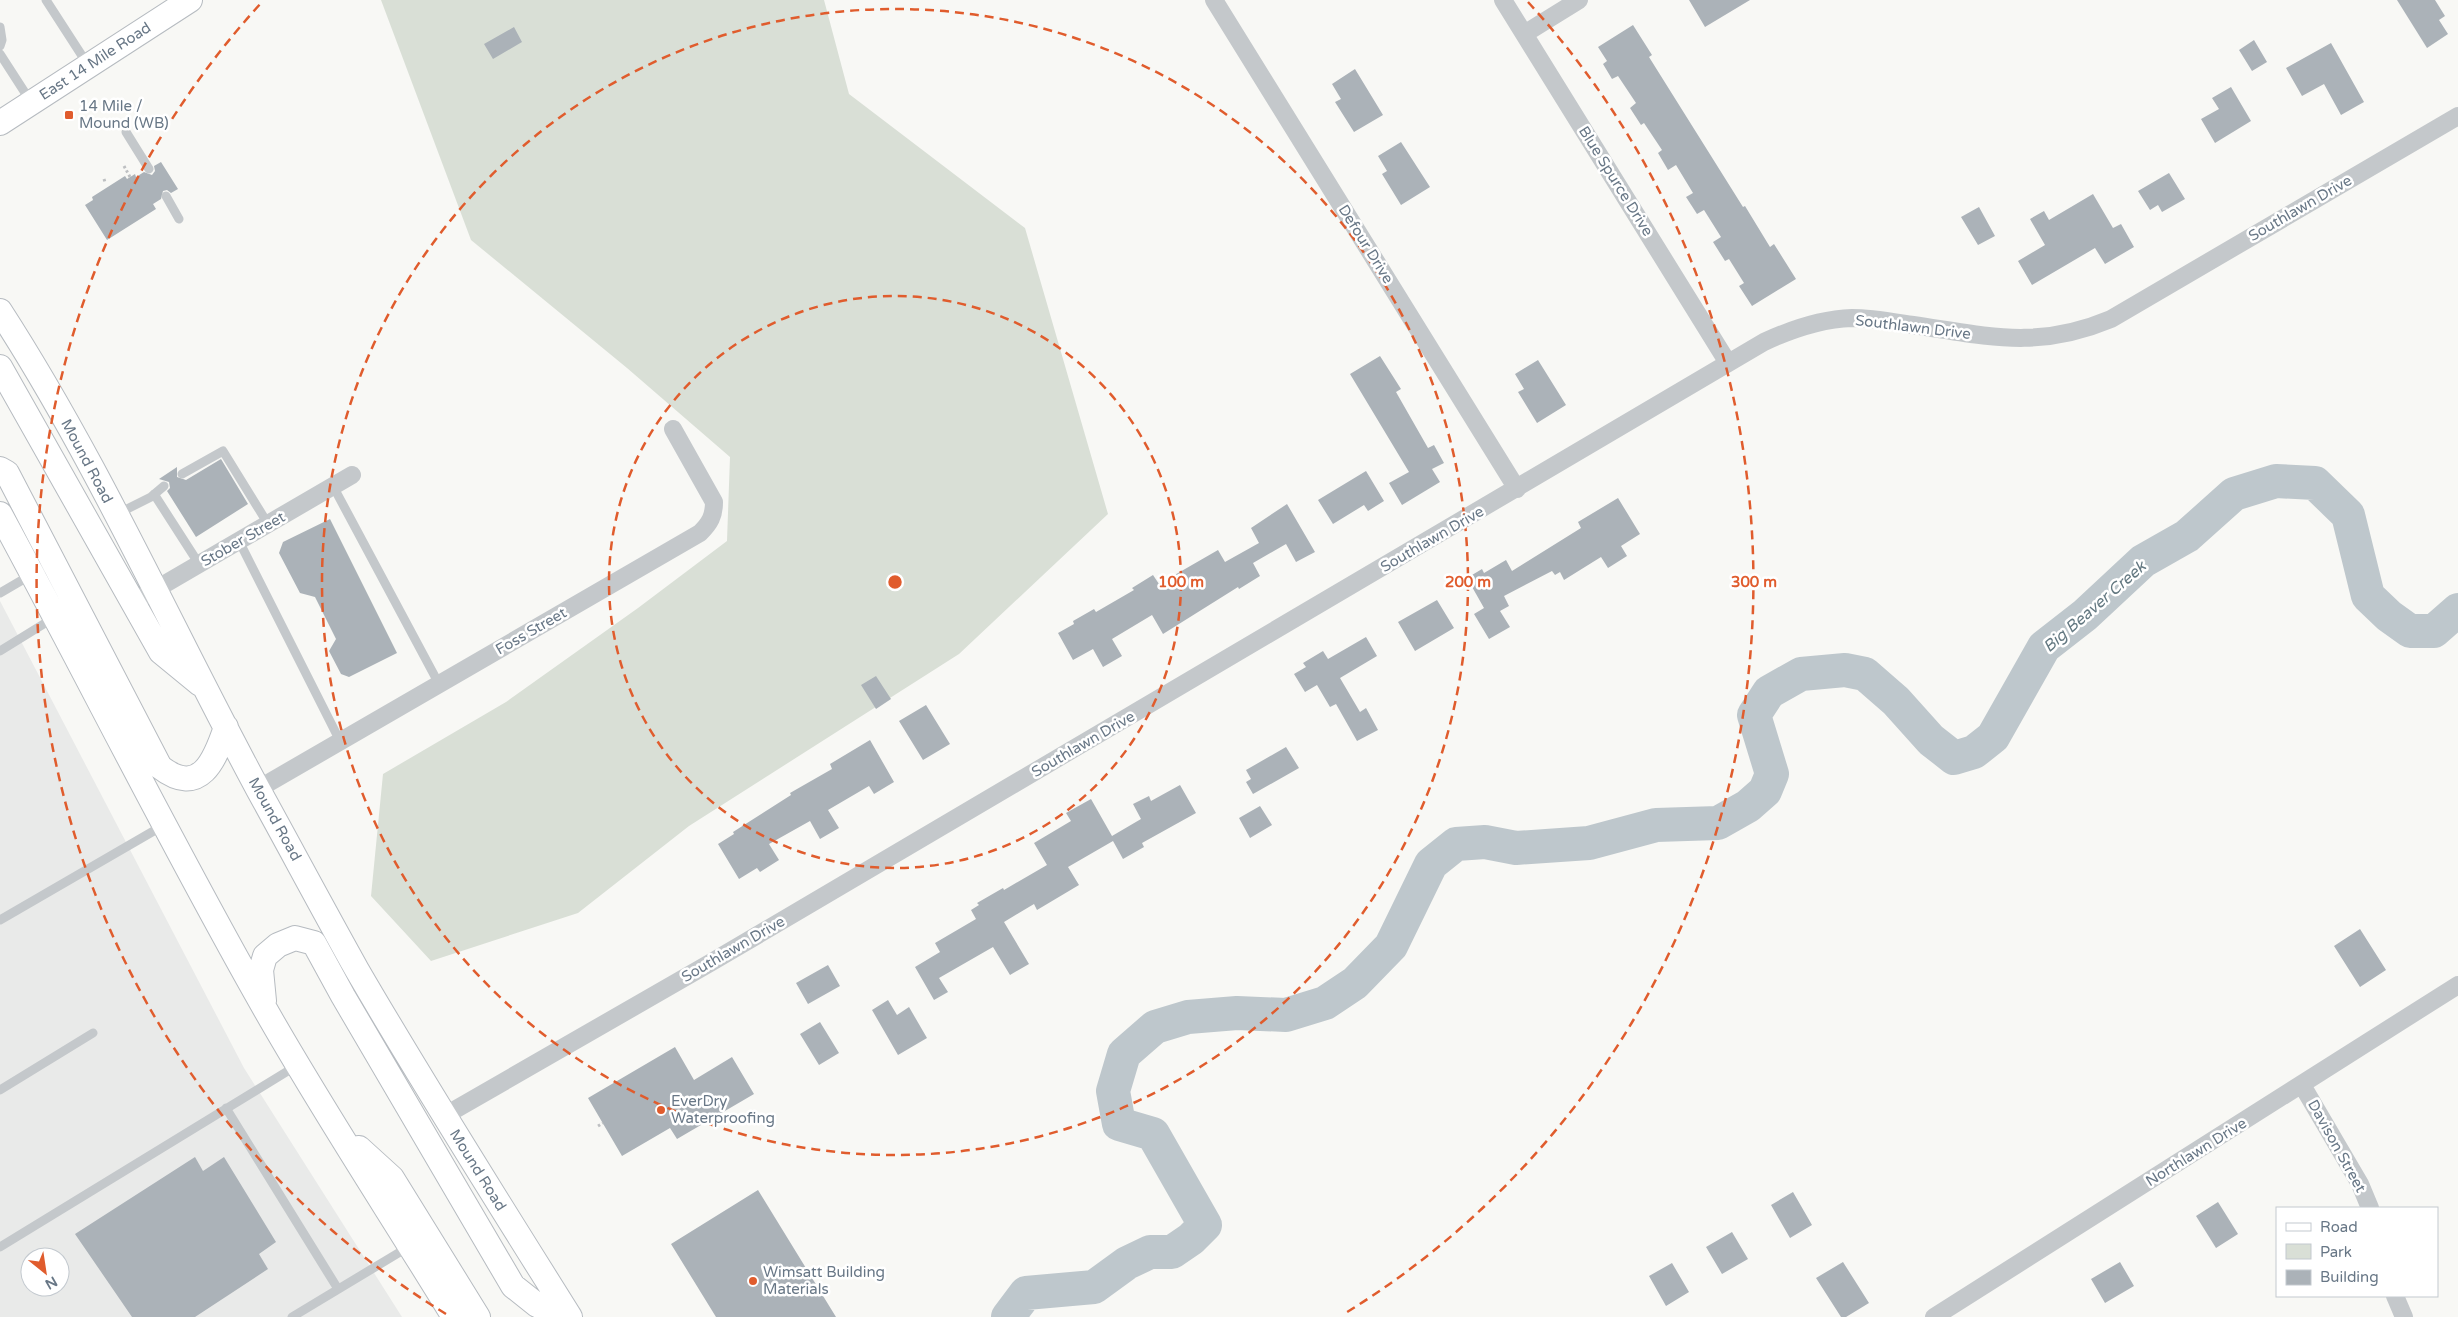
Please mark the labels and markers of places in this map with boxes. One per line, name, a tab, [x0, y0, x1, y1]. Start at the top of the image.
place label: 14 Mile / Mound (WB)	[79, 97, 169, 132]
marker: 14 Mile / Mound (WB)	[63, 109, 75, 121]
centre of rings	[886, 573, 904, 591]
place label: EverDry Waterproofing	[671, 1092, 775, 1127]
marker: EverDry Waterproofing	[655, 1104, 667, 1116]
place label: Wimsatt Building Materials	[763, 1263, 885, 1298]
marker: Wimsatt Building Materials	[747, 1275, 759, 1287]

